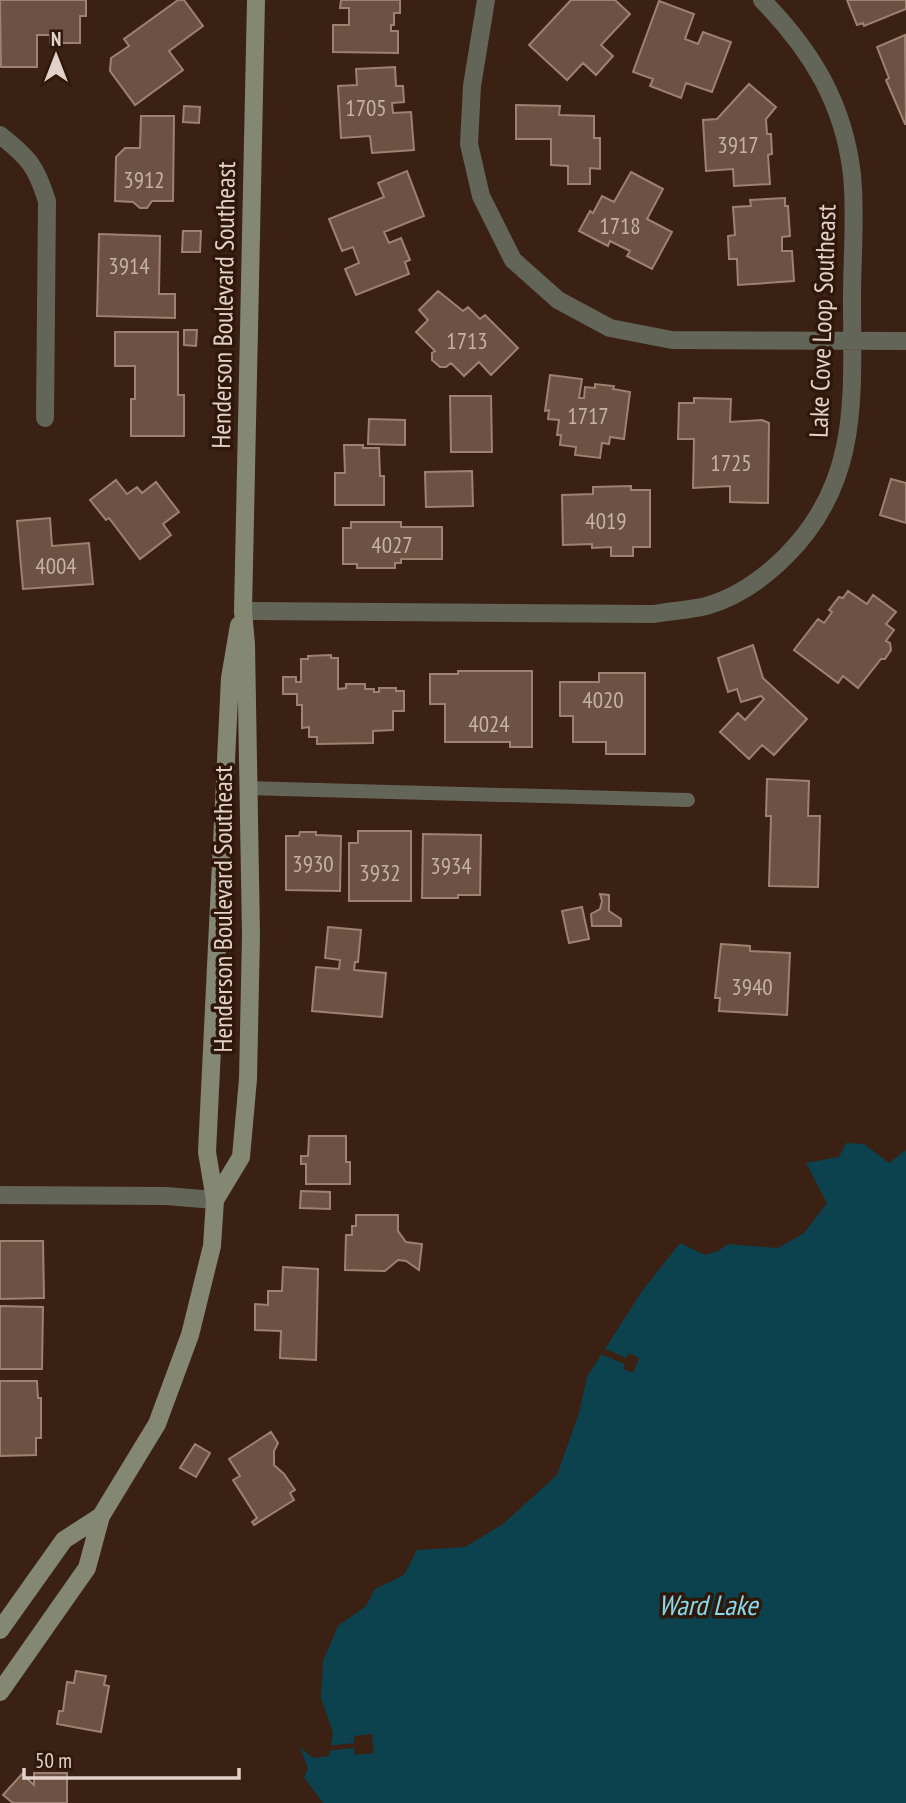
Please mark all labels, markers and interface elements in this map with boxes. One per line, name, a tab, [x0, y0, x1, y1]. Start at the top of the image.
north arrow	[21, 21, 91, 91]
text: N	[51, 27, 61, 51]
house number: 1705	[345, 93, 387, 122]
house number: 3917	[717, 130, 759, 159]
street label: Henderson Boulevard Southeast	[204, 161, 242, 449]
house number: 3912	[123, 165, 165, 194]
street label: Lake Cove Loop Southeast	[801, 204, 843, 438]
house number: 1718	[599, 211, 641, 240]
house number: 3914	[108, 251, 150, 280]
house number: 1713	[446, 326, 488, 355]
house number: 1717	[567, 401, 609, 430]
house number: 1725	[710, 448, 752, 477]
house number: 4019	[585, 506, 627, 535]
house number: 4027	[371, 530, 413, 559]
house number: 4004	[35, 551, 77, 580]
house number: 4020	[582, 685, 624, 714]
house number: 4024	[468, 709, 510, 738]
street label: Henderson Boulevard Southeast	[206, 766, 239, 1052]
house number: 3930	[292, 849, 334, 878]
house number: 3934	[430, 851, 472, 880]
house number: 3932	[359, 858, 401, 887]
house number: 3940	[731, 972, 773, 1001]
water label: Ward Lake	[658, 1586, 760, 1623]
scale bar	[24, 1736, 240, 1780]
text: 50 m	[35, 1747, 72, 1774]

